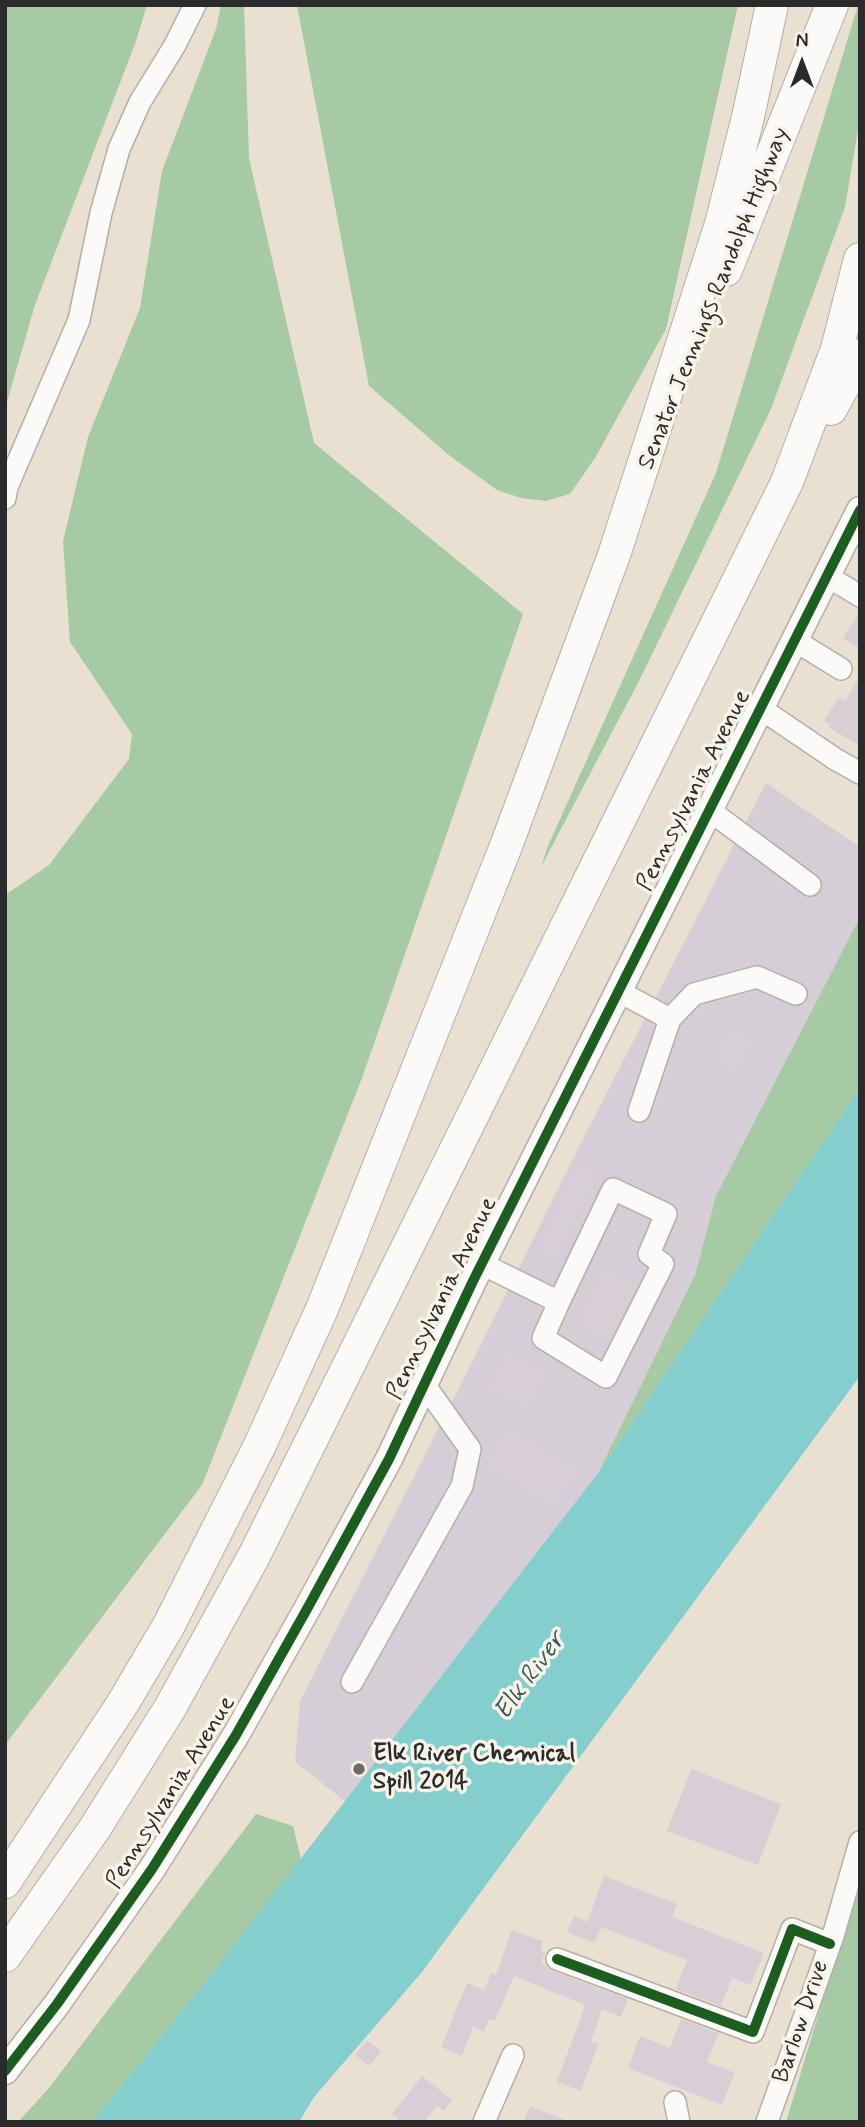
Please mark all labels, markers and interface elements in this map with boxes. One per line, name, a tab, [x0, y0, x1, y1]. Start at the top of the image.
north arrow	[767, 28, 837, 98]
text: N	[796, 29, 808, 54]
street label: Senator Jennings Randolph Highway	[633, 124, 797, 474]
street label: Pennsylvania Avenue	[632, 686, 758, 896]
street label: Pennsylvania Avenue	[381, 1193, 505, 1405]
water label: Elk River	[489, 1627, 573, 1727]
street label: Pennsylvania Avenue	[101, 1691, 243, 1895]
place label: Elk River Chemical Spill 2014	[373, 1741, 575, 1797]
marker: Elk River Chemical Spill 2014	[351, 1761, 367, 1777]
street label: Barlow Drive	[768, 1957, 836, 2087]

